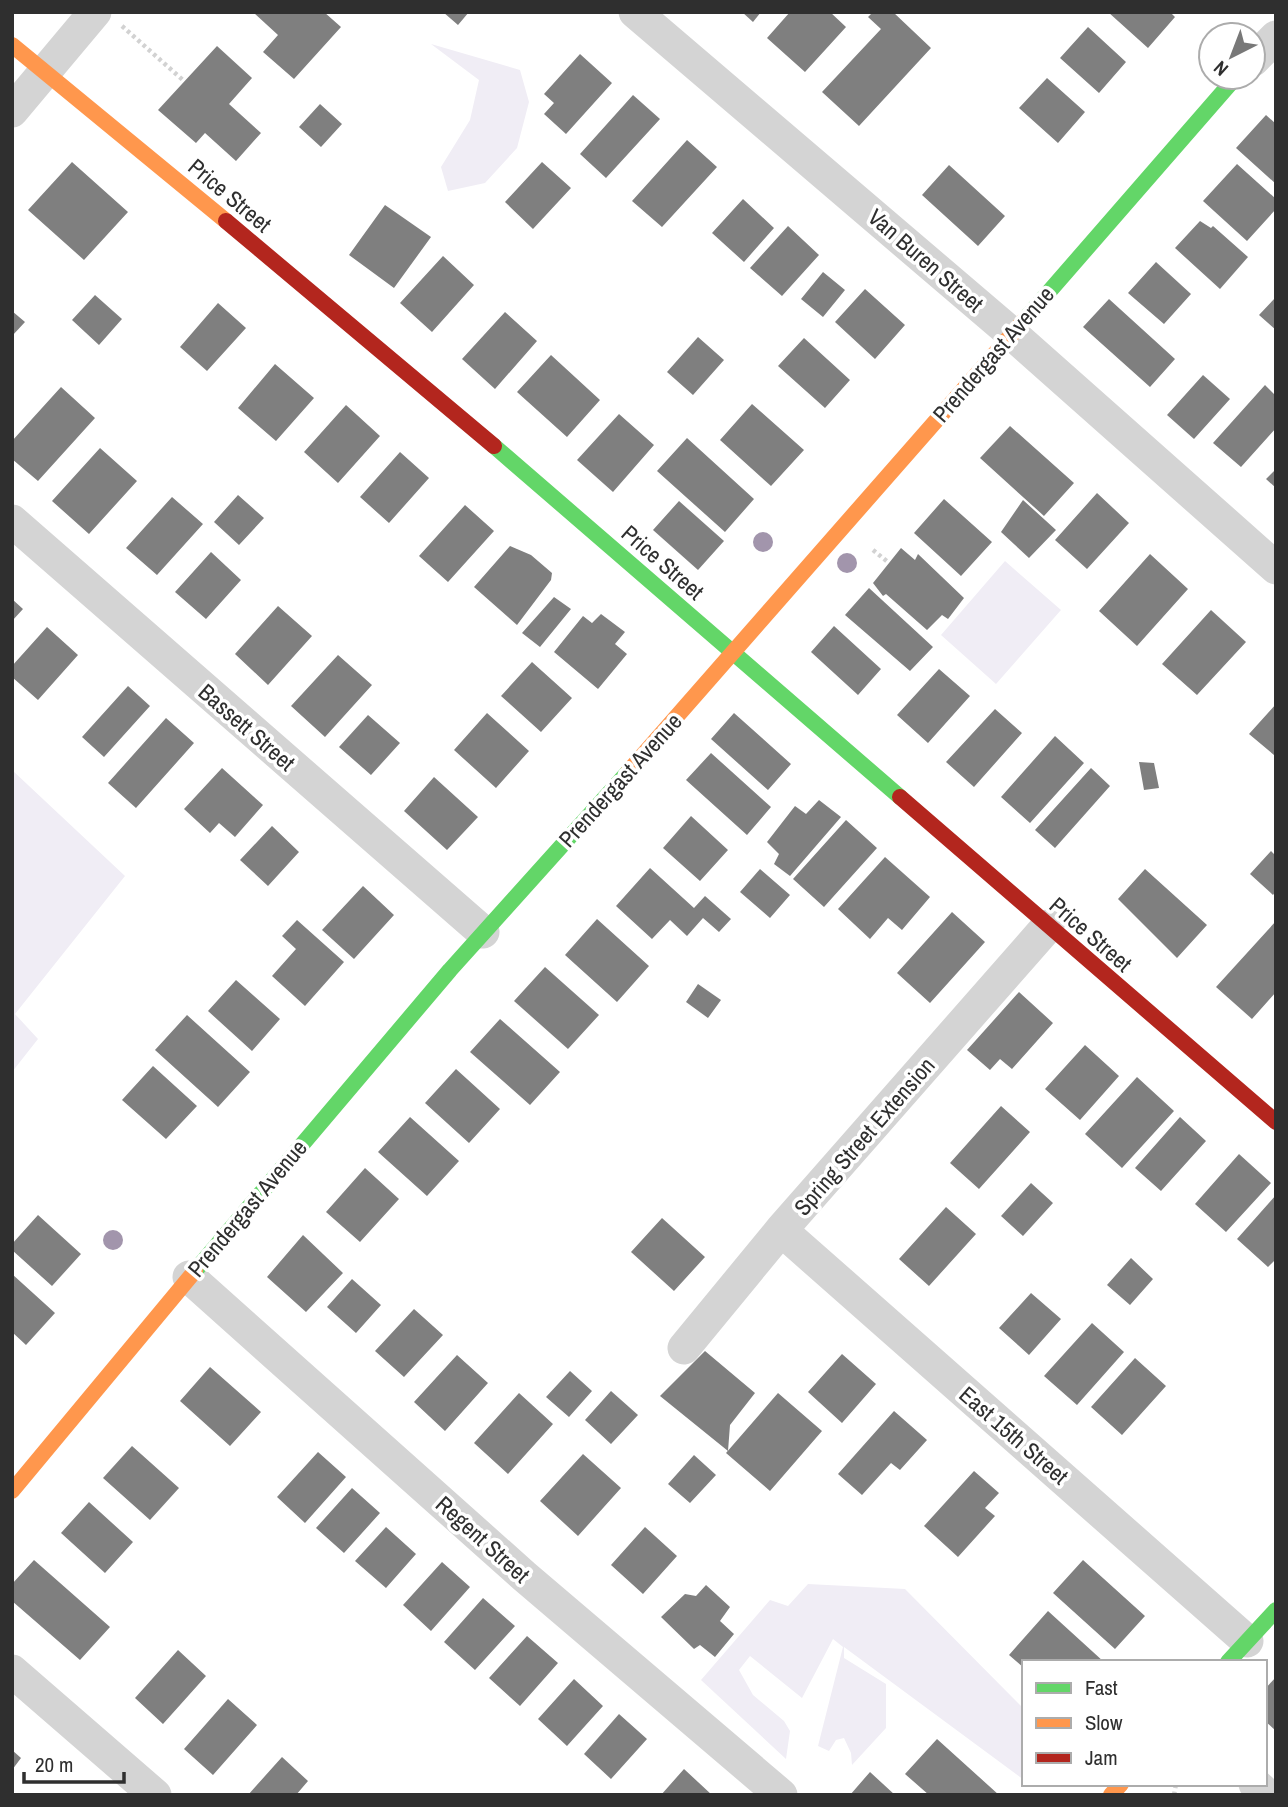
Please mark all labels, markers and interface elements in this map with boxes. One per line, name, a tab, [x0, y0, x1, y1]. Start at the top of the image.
north arrow	[1197, 21, 1267, 91]
text: N	[1208, 55, 1234, 82]
street label: Price Street	[182, 151, 278, 239]
street label: Van Buren Street	[862, 201, 990, 319]
street label: Prendergast Avenue	[925, 279, 1061, 429]
street label: Price Street	[615, 518, 711, 606]
street label: Bassett Street	[192, 676, 302, 778]
street label: Prendergast Avenue	[551, 706, 689, 854]
street label: Price Street	[1043, 890, 1139, 978]
street label: Spring Street Extension	[787, 1050, 941, 1222]
street label: Prendergast Avenue	[180, 1133, 314, 1283]
street label: East 15th Street	[953, 1379, 1075, 1491]
street label: Regent Street	[429, 1489, 537, 1589]
legend	[1022, 1660, 1267, 1786]
text: Fast	[1085, 1673, 1118, 1702]
text: Slow	[1085, 1708, 1123, 1737]
scale bar	[24, 1741, 124, 1785]
text: Jam	[1085, 1743, 1118, 1772]
text: 20 m	[35, 1750, 73, 1779]

